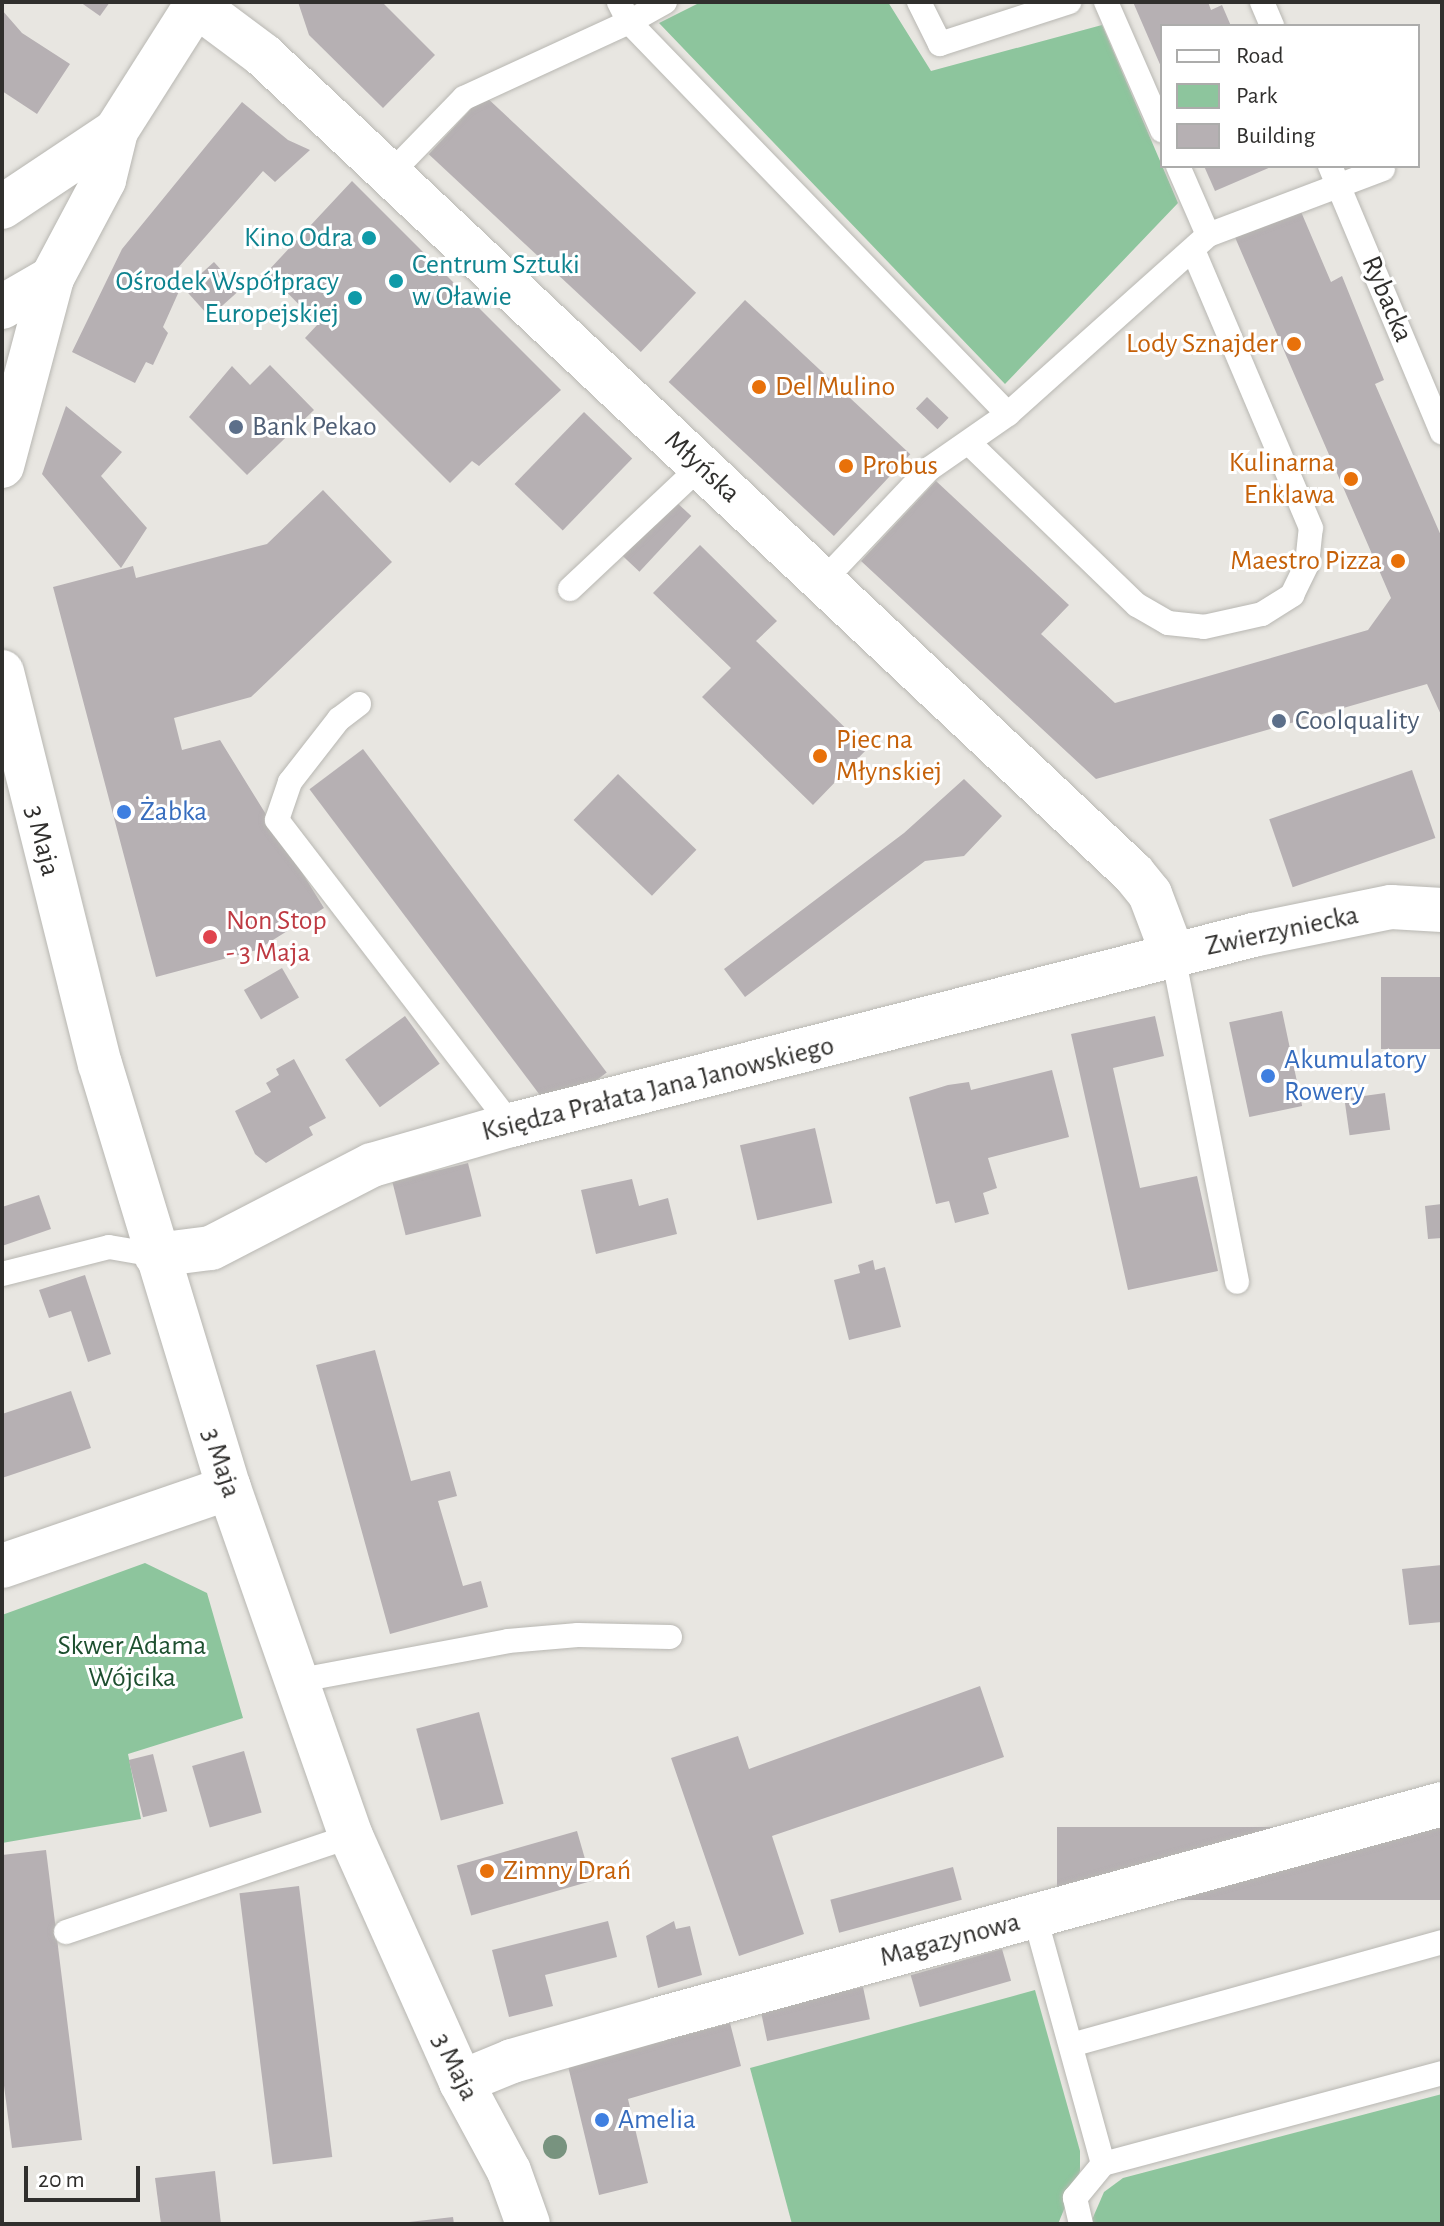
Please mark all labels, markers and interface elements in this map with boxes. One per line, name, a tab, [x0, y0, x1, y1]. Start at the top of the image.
legend	[1160, 24, 1420, 168]
text: Road	[1236, 44, 1284, 68]
text: Park	[1236, 84, 1277, 108]
text: Building	[1236, 124, 1315, 148]
place label: Kino Odra	[244, 221, 353, 255]
marker: Kino Odra	[360, 229, 378, 247]
place label: Centrum Sztuki w Oławie	[412, 248, 580, 314]
street label: Rybacka	[1354, 251, 1420, 347]
place label: Ośrodek Współpracy Europejskiej	[116, 265, 339, 331]
marker: Centrum Sztuki w Oławie	[387, 272, 405, 290]
marker: Ośrodek Współpracy Europejskiej	[346, 289, 364, 307]
place label: Lody Sznajder	[1126, 327, 1278, 361]
marker: Lody Sznajder	[1285, 335, 1303, 353]
place label: Del Mulino	[775, 370, 895, 404]
marker: Del Mulino	[750, 378, 768, 396]
place label: Bank Pekao	[252, 410, 377, 444]
marker: Bank Pekao	[227, 418, 245, 436]
street label: Młyńska	[657, 424, 747, 510]
place label: Kulinarna Enklawa	[1229, 446, 1335, 512]
place label: Probus	[862, 449, 938, 483]
marker: Probus	[837, 457, 855, 475]
marker: Kulinarna Enklawa	[1342, 470, 1360, 488]
place label: Maestro Pizza	[1230, 544, 1382, 578]
marker: Maestro Pizza	[1389, 552, 1407, 570]
place label: Coolquality	[1295, 704, 1419, 738]
marker: Coolquality	[1270, 712, 1288, 730]
place label: Piec na Młynskiej	[836, 723, 942, 789]
marker: Piec na Młynskiej	[811, 747, 829, 765]
place label: Żabka	[140, 795, 207, 829]
street label: 3 Maja	[17, 802, 67, 880]
marker: Żabka	[115, 803, 133, 821]
street label: Zwierzyniecka	[1203, 898, 1361, 964]
place label: Non Stop - 3 Maja	[226, 904, 327, 970]
marker: Non Stop - 3 Maja	[201, 928, 219, 946]
street label: Księdza Prałata Jana Janowskiego	[478, 1029, 838, 1149]
place label: Akumulatory Rowery	[1284, 1043, 1427, 1109]
marker: Akumulatory Rowery	[1259, 1067, 1277, 1085]
street label: 3 Maja	[194, 1424, 248, 1502]
park label: Skwer Adama Wójcika	[58, 1629, 206, 1695]
place label: Zimny Drań	[503, 1854, 631, 1888]
marker: Zimny Drań	[478, 1862, 496, 1880]
street label: Magazynowa	[876, 1905, 1024, 1975]
street label: 3 Maja	[424, 2028, 486, 2106]
place label: Amelia	[618, 2103, 696, 2137]
marker: Amelia	[593, 2111, 611, 2129]
scale bar	[28, 2150, 144, 2200]
text: 20 m	[38, 2168, 85, 2192]

